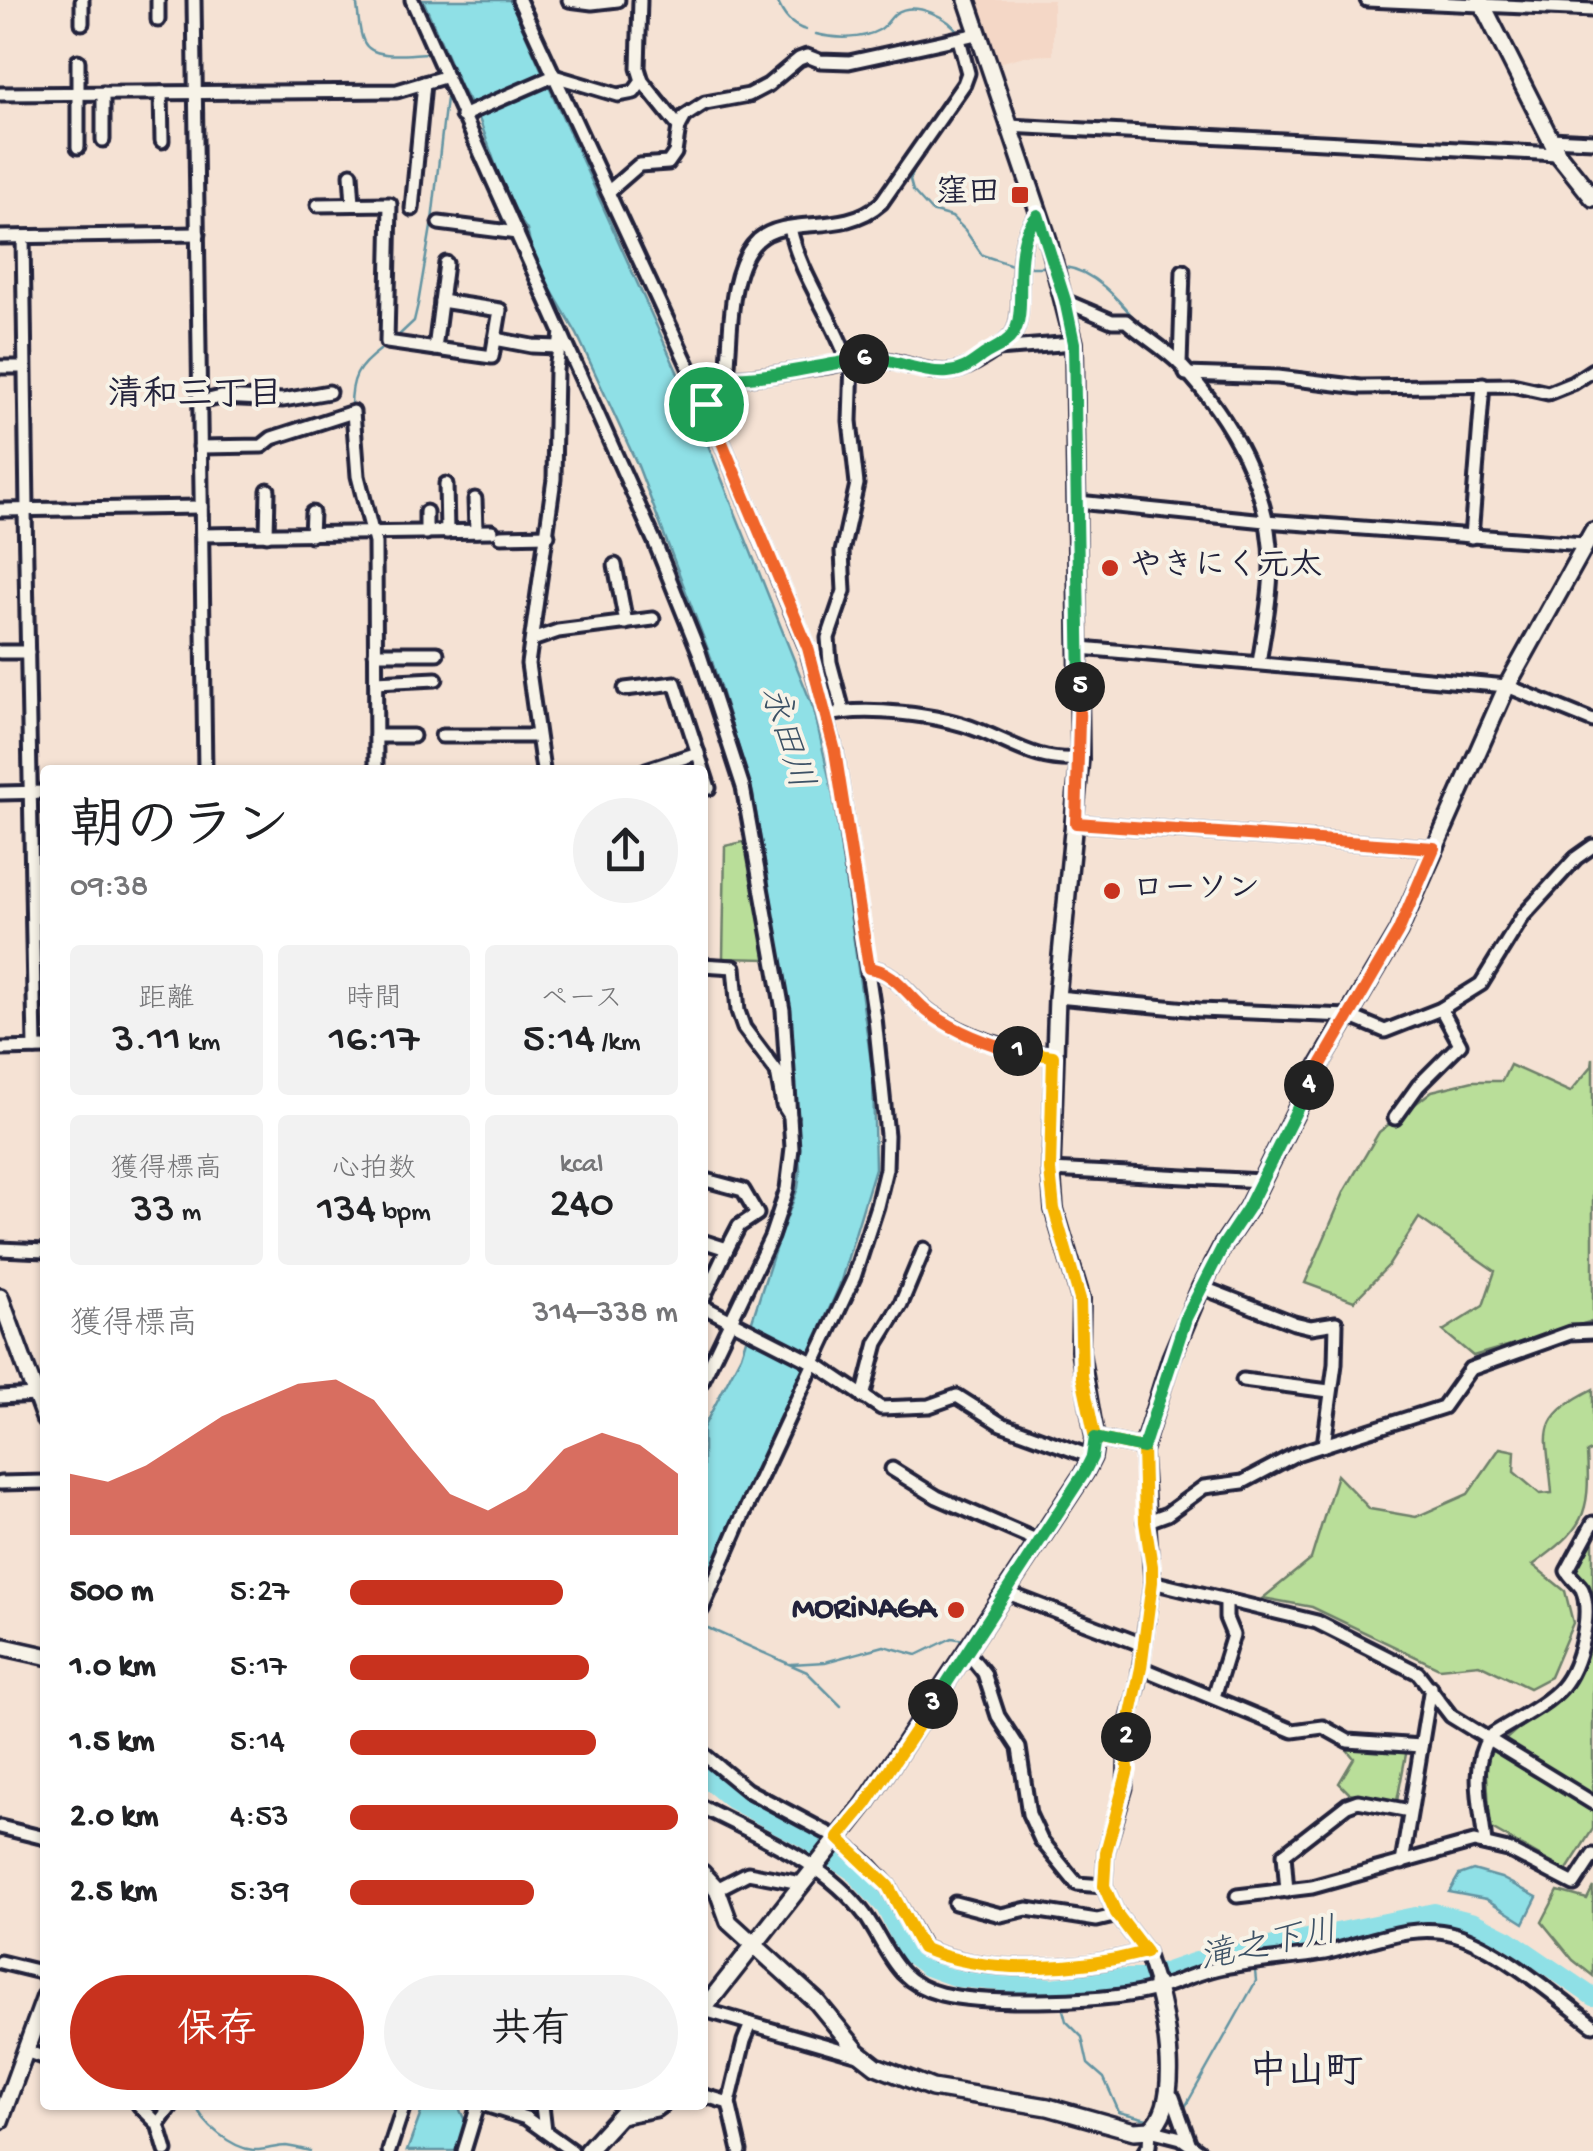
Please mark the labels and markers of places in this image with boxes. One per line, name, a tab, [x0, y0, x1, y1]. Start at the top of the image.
place label: 窪田	[936, 174, 1000, 214]
marker: 窪田	[1009, 184, 1031, 206]
pin: 6	[839, 334, 889, 384]
pin	[664, 362, 749, 447]
place label: やきにく元太	[1130, 548, 1322, 587]
marker: やきにく元太	[1099, 557, 1121, 579]
pin: 5	[1055, 662, 1105, 712]
place label: ローソン	[1132, 872, 1260, 910]
marker: ローソン	[1101, 880, 1123, 902]
pin: 1	[993, 1026, 1043, 1076]
pin: 4	[1284, 1060, 1334, 1110]
place label: MORiNAGA	[792, 1591, 938, 1629]
marker: MORiNAGA	[945, 1599, 967, 1621]
pin: 3	[908, 1679, 958, 1729]
pin: 2	[1101, 1712, 1151, 1762]

